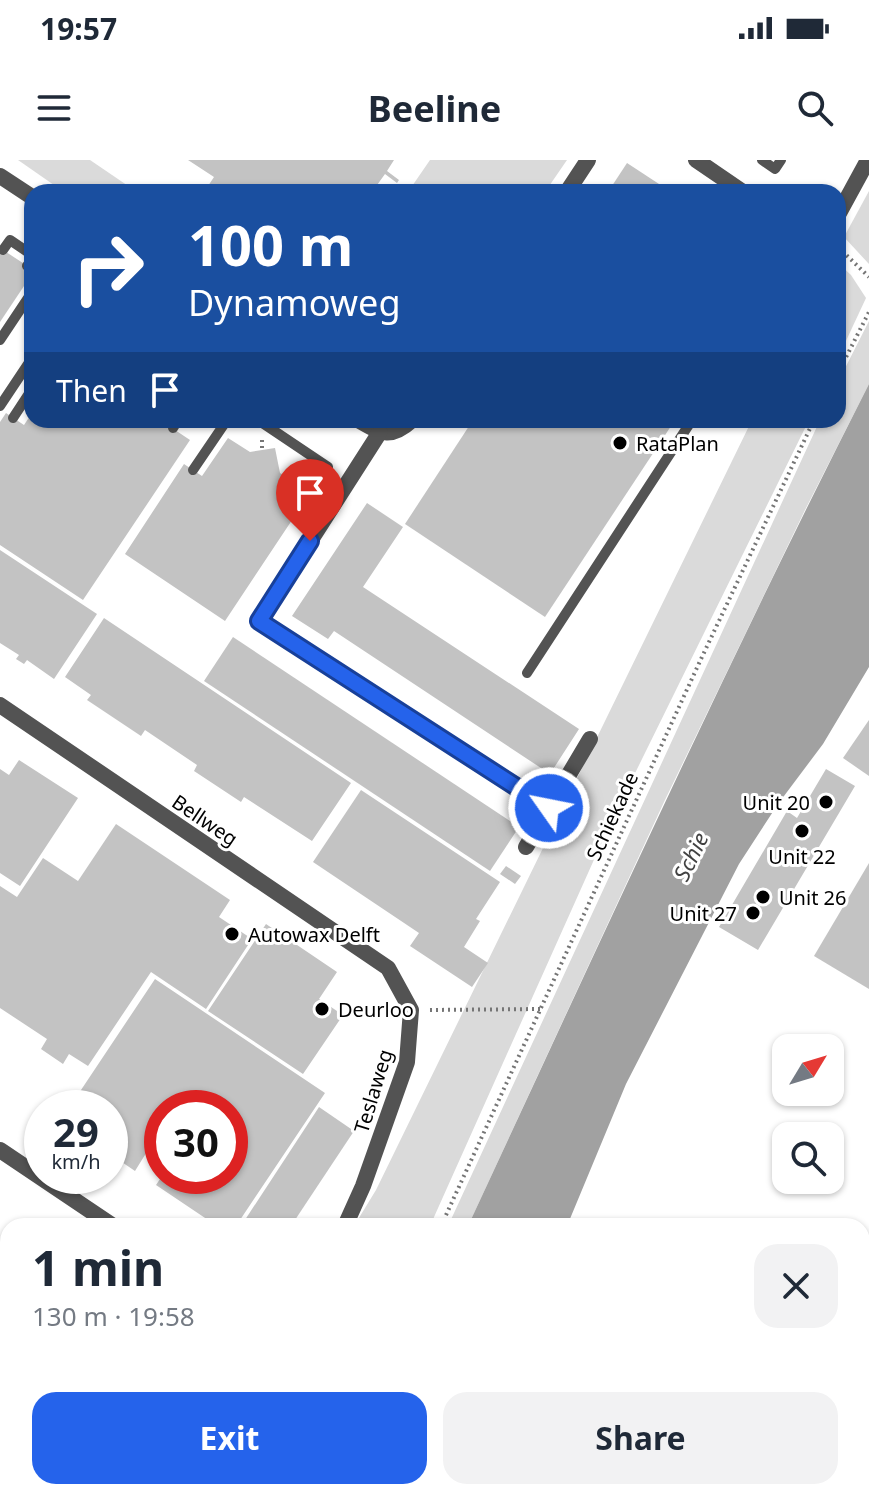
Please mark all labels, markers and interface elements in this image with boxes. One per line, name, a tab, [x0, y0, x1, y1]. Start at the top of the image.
text: 19:57	[40, 8, 117, 49]
text: Beeline	[368, 84, 501, 133]
icon: menu	[32, 86, 76, 130]
icon: search	[793, 86, 837, 130]
text: 100 m	[188, 206, 353, 282]
icon: right	[56, 216, 160, 320]
text: Dynamoweg	[188, 278, 401, 327]
icon: arrive	[143, 368, 187, 412]
text: Then	[56, 370, 127, 411]
place label: RataPlan	[636, 430, 719, 457]
marker: RataPlan	[611, 434, 629, 452]
pin	[276, 459, 344, 541]
icon: arrive	[288, 471, 332, 515]
position arrow	[507, 766, 591, 850]
street label: Schiekade	[580, 767, 644, 865]
street label: Bellweg	[167, 788, 243, 852]
place label: Unit 20	[743, 789, 810, 816]
marker: Unit 20	[817, 793, 835, 811]
marker: Unit 22	[793, 822, 811, 840]
water label: Schie	[665, 827, 715, 885]
place label: Unit 22	[768, 843, 836, 870]
place label: Unit 26	[779, 884, 846, 911]
marker: Unit 26	[754, 888, 772, 906]
place label: Unit 27	[670, 900, 737, 927]
marker: Unit 27	[744, 904, 762, 922]
place label: Autowax Delft	[248, 921, 380, 948]
marker: Autowax Delft	[223, 925, 241, 943]
place label: Deurloo	[338, 996, 414, 1023]
marker: Deurloo	[313, 1000, 331, 1018]
north arrow	[772, 1034, 844, 1106]
map controls	[772, 1034, 844, 1194]
street label: Teslaweg	[347, 1046, 399, 1136]
speed limit sign: 30	[144, 1090, 248, 1194]
text: 29	[53, 1104, 99, 1159]
button: search	[772, 1122, 844, 1194]
text: km/h	[51, 1148, 101, 1175]
text: 1 min	[32, 1235, 164, 1300]
button: close	[754, 1244, 838, 1328]
text: 130 m · 19:58	[32, 1298, 195, 1334]
button: Exit	[32, 1392, 427, 1484]
button: Share	[443, 1392, 838, 1484]

